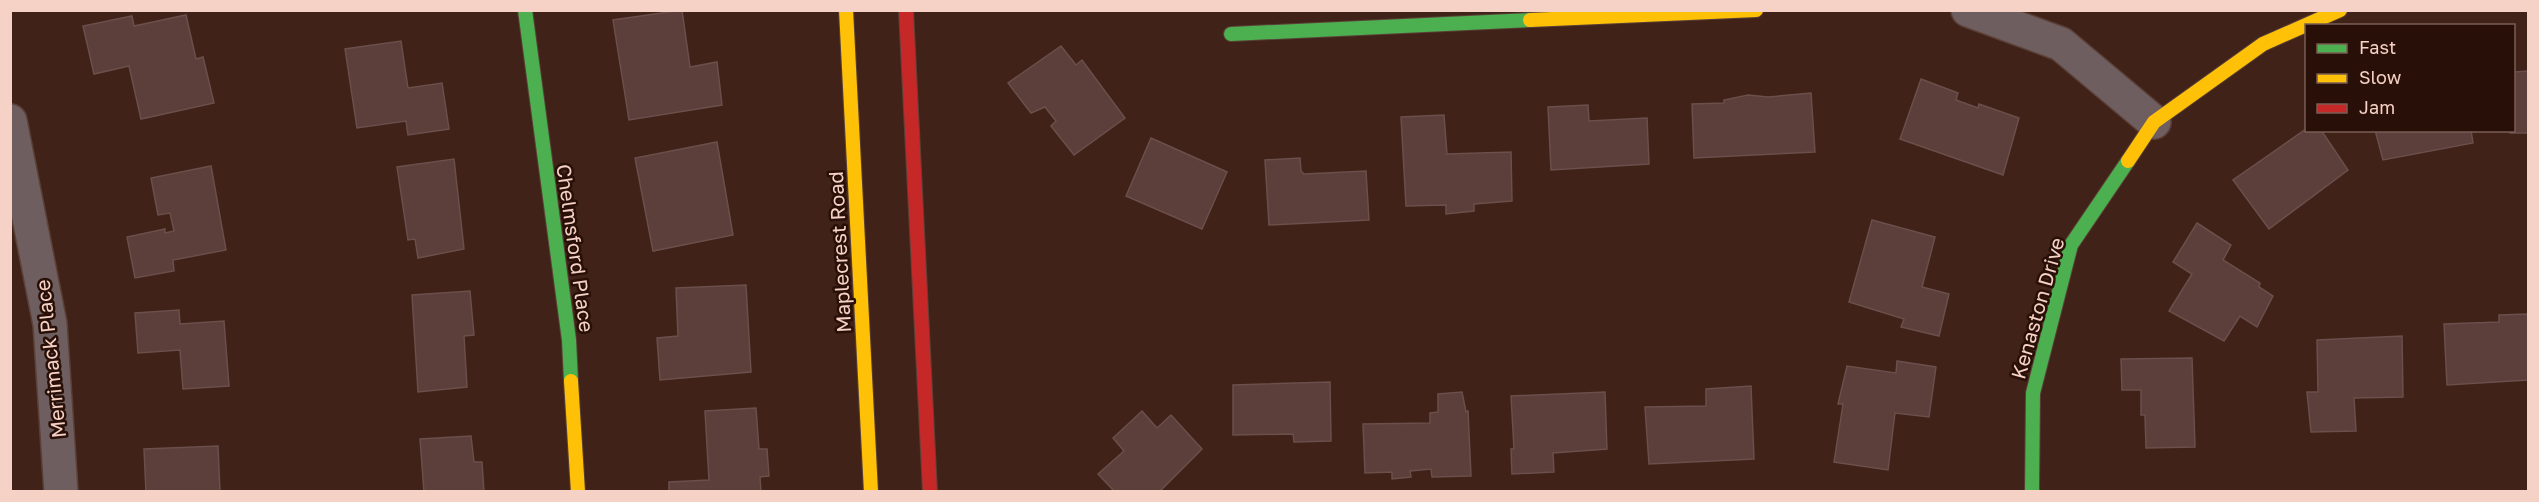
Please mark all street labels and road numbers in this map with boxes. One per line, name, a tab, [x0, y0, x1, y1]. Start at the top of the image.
street label: Chelmsford Place	[552, 162, 600, 334]
street label: Maplecrest Road	[823, 171, 855, 333]
street label: Kenaston Drive	[2005, 234, 2069, 382]
street label: Merrimack Place	[30, 279, 70, 439]

